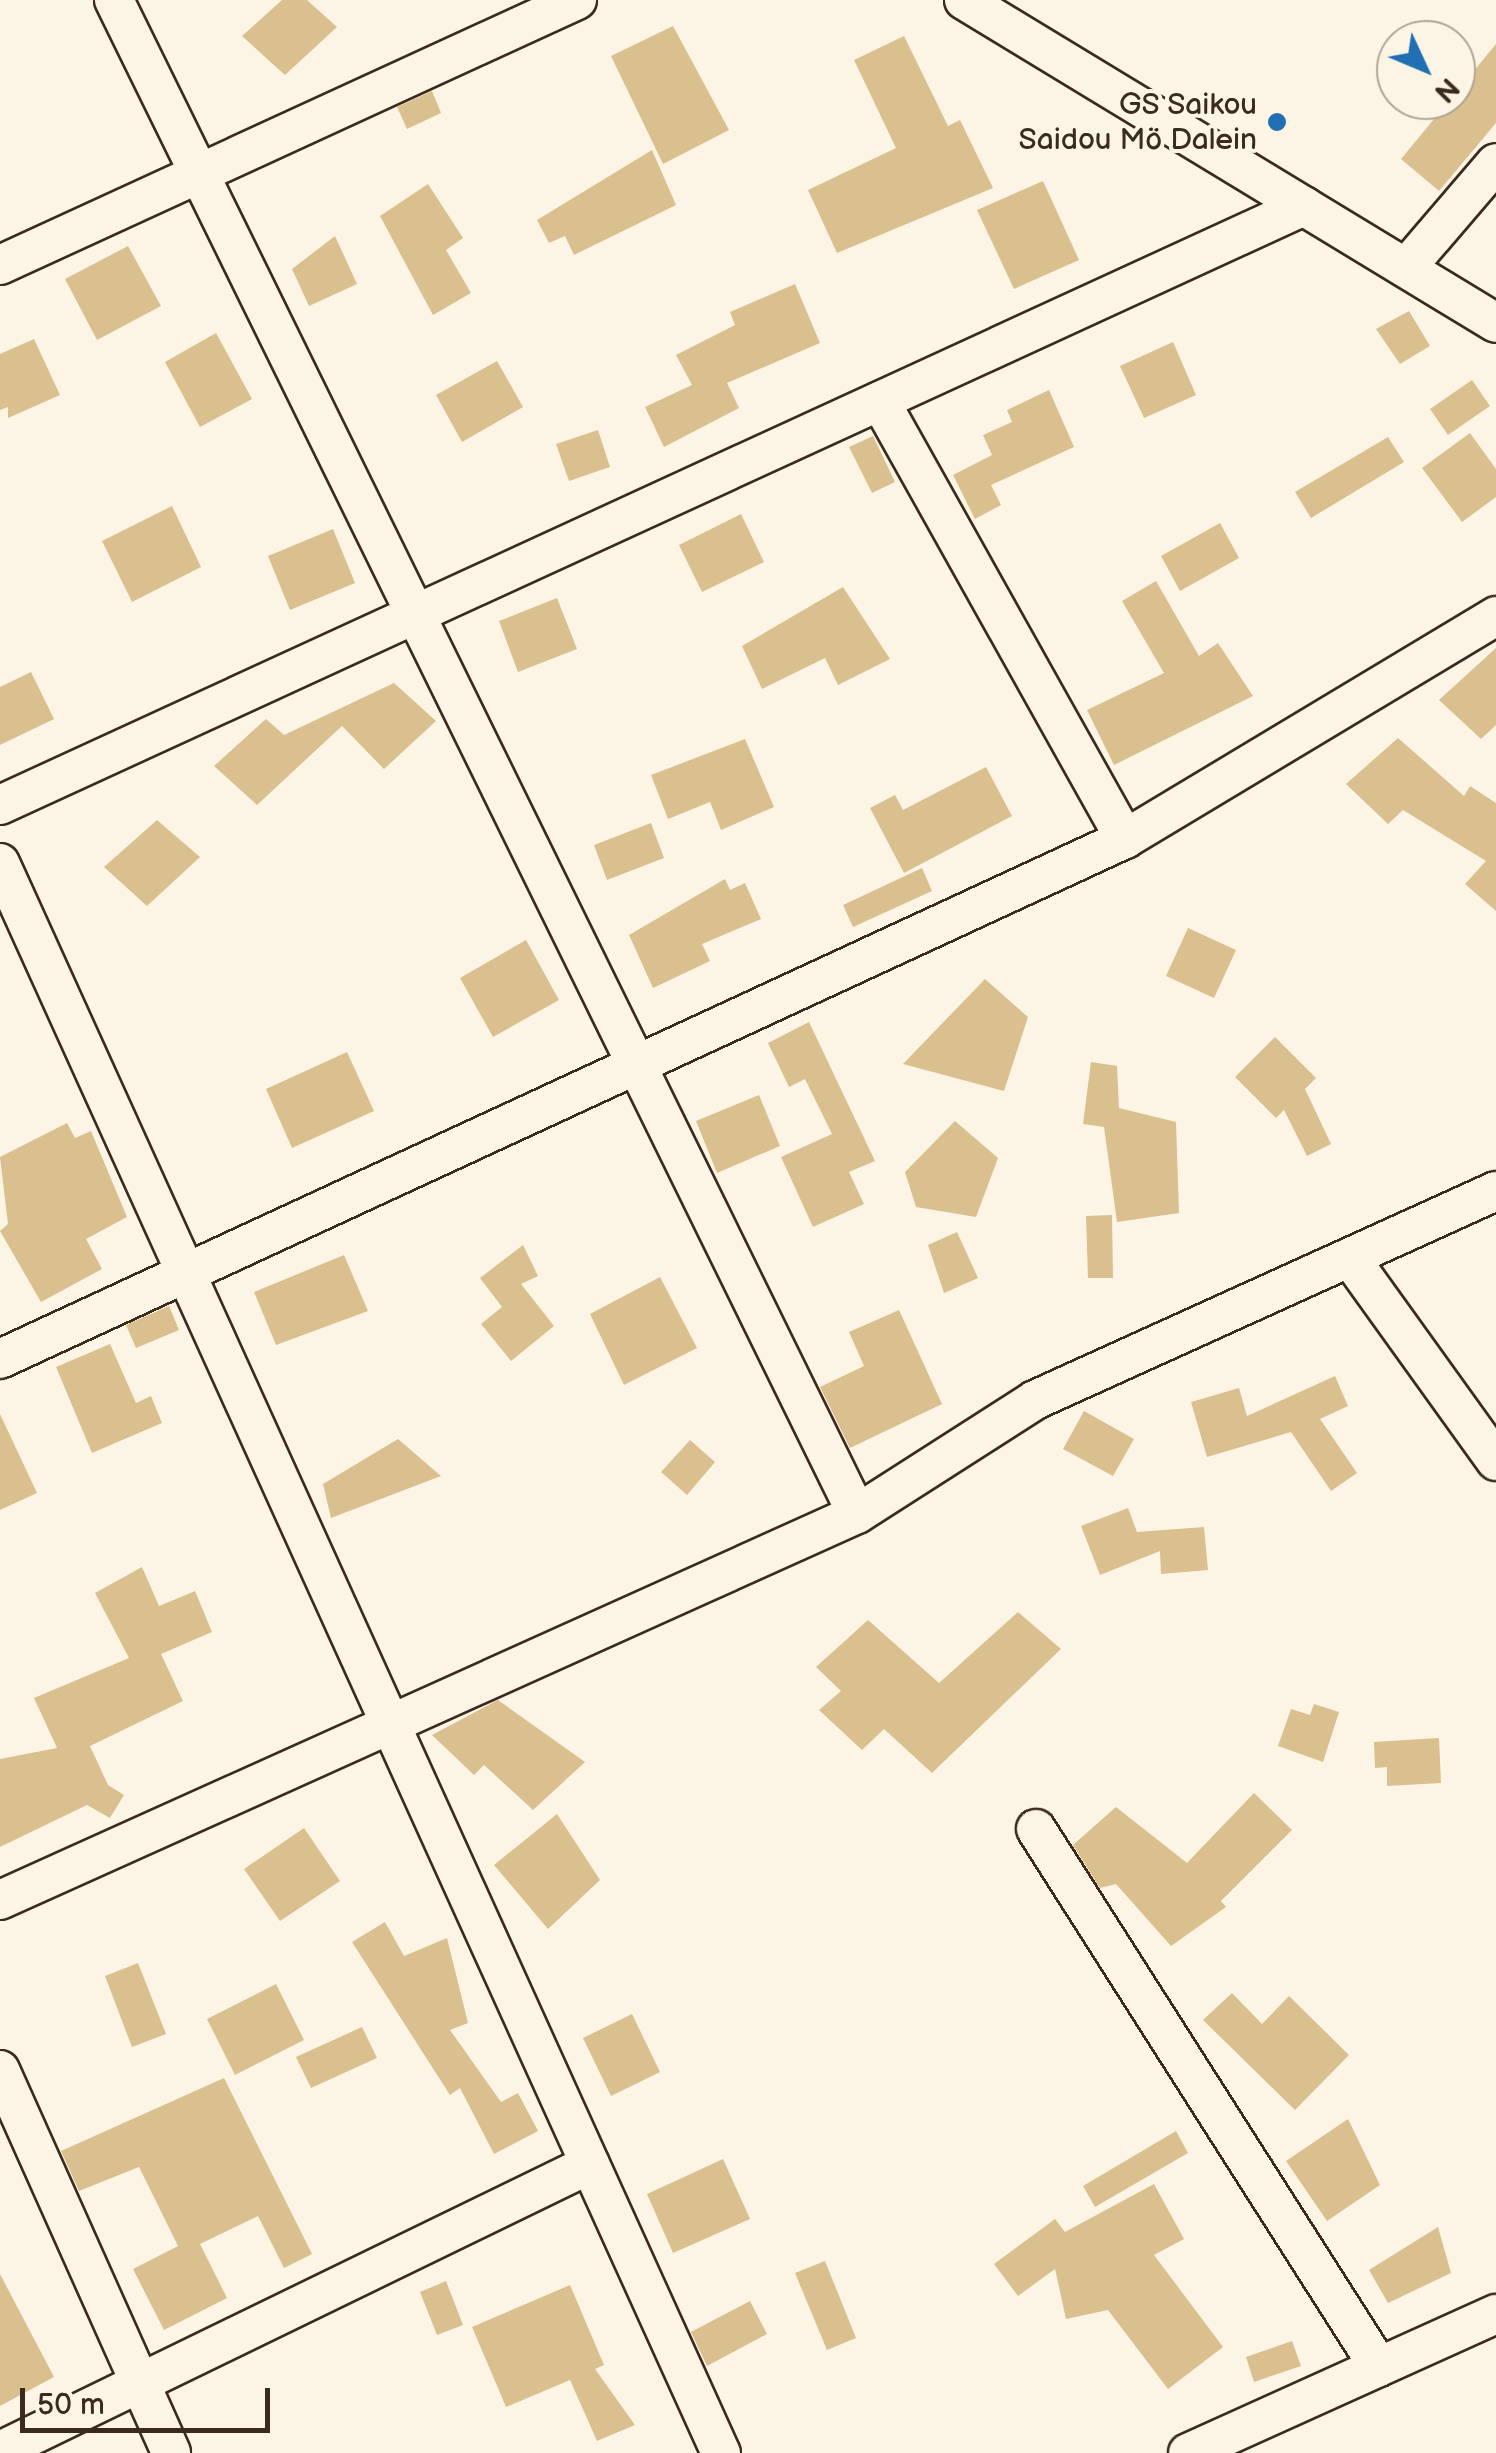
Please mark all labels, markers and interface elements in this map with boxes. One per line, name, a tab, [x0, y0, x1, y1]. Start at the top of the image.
north arrow	[1376, 20, 1476, 120]
text: N	[1427, 71, 1466, 109]
place label: GS Saikou Saidou Mö Dalein	[1019, 87, 1257, 158]
marker: GS Saikou Saidou Mö Dalein	[1266, 111, 1288, 133]
scale bar	[25, 2368, 275, 2430]
text: 50 m	[37, 2387, 105, 2423]

